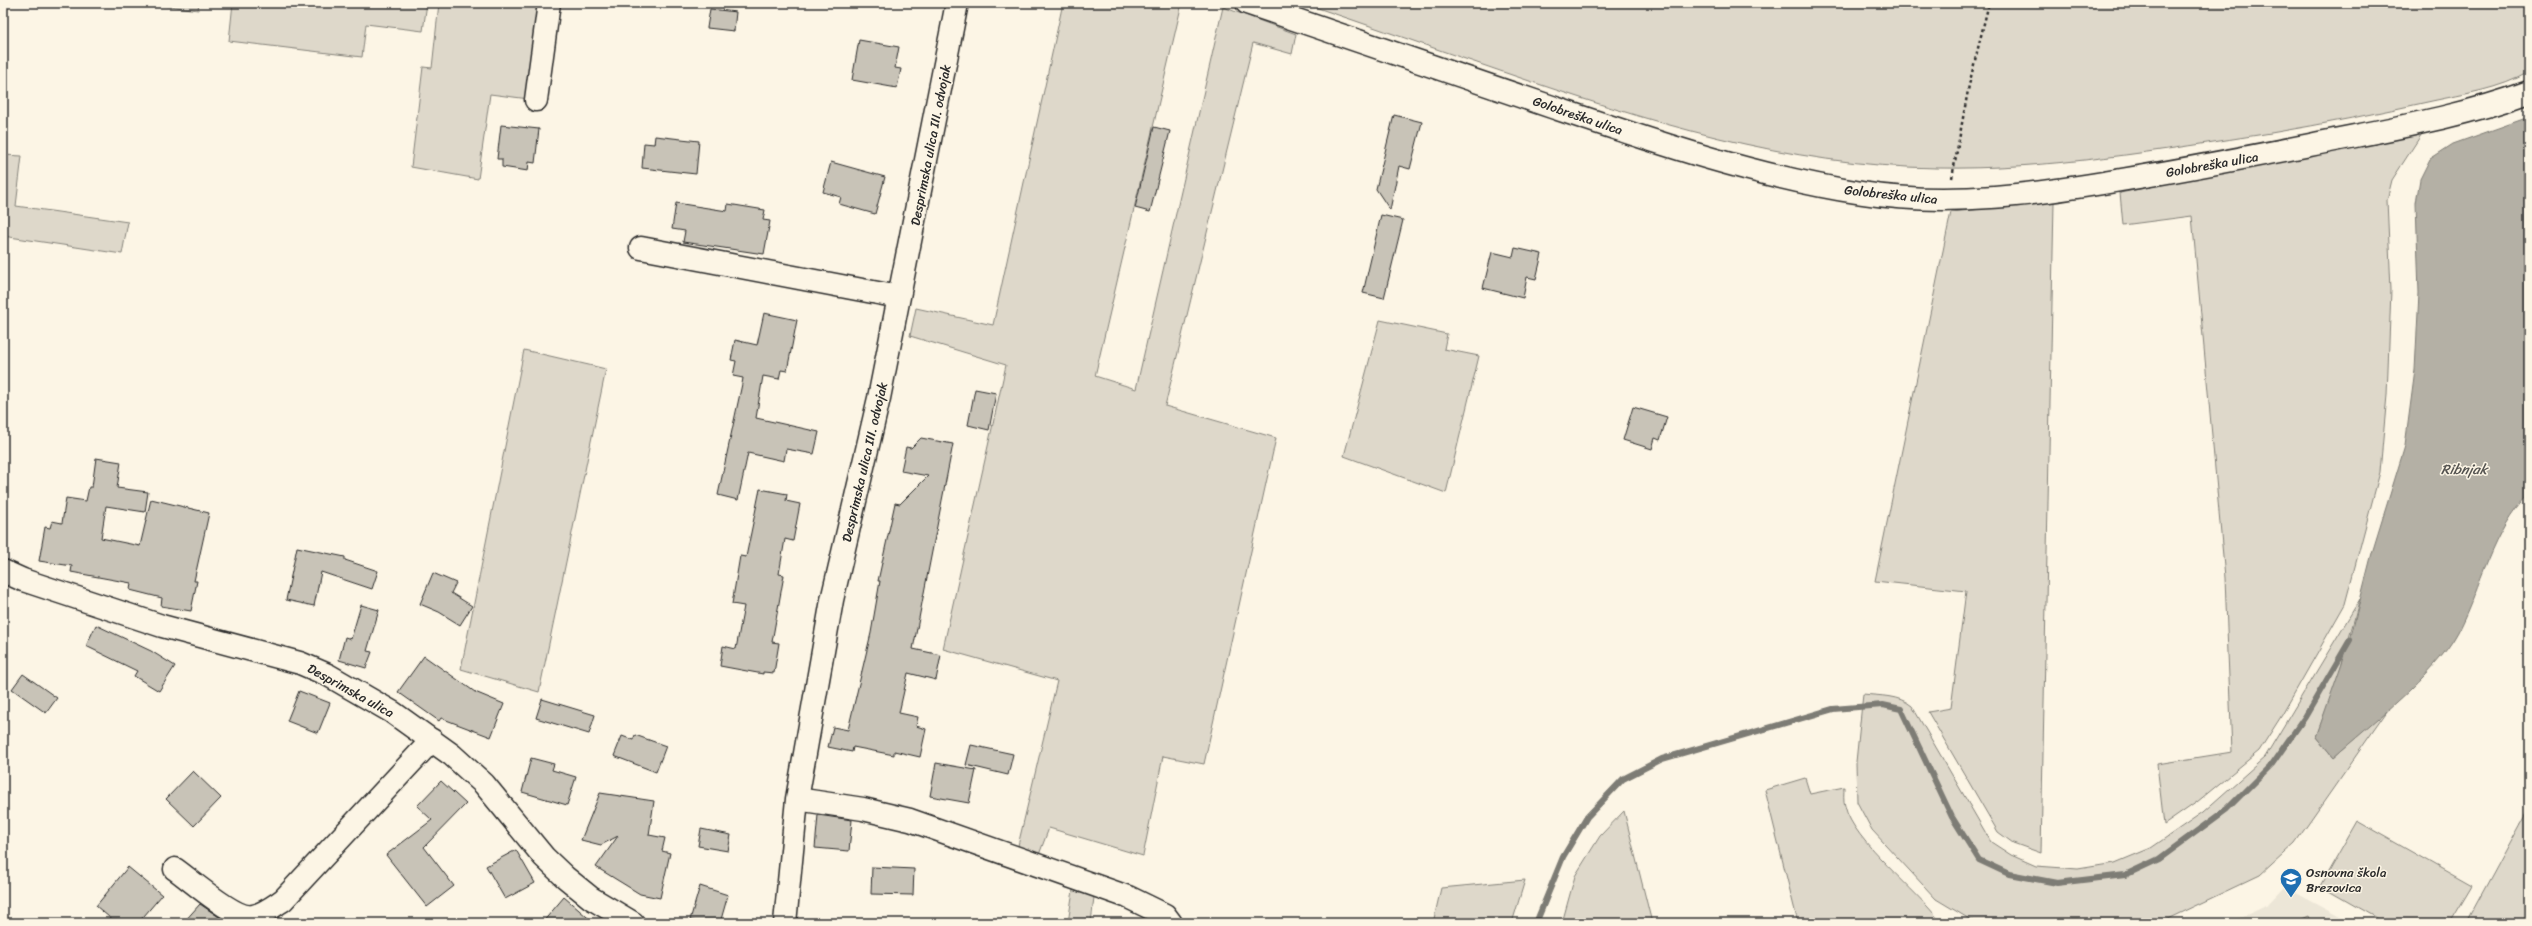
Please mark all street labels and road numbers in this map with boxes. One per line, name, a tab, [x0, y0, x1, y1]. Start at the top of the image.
street label: Desprimska ulica III. odvojak	[904, 63, 957, 228]
street label: Golobreška ulica	[1530, 89, 1626, 142]
street label: Golobreška ulica	[2164, 145, 2261, 184]
street label: Golobreška ulica	[1843, 178, 1939, 211]
street label: Desprimska ulica III. odvojak	[835, 380, 894, 544]
street label: Desprimska ulica	[303, 657, 399, 724]

